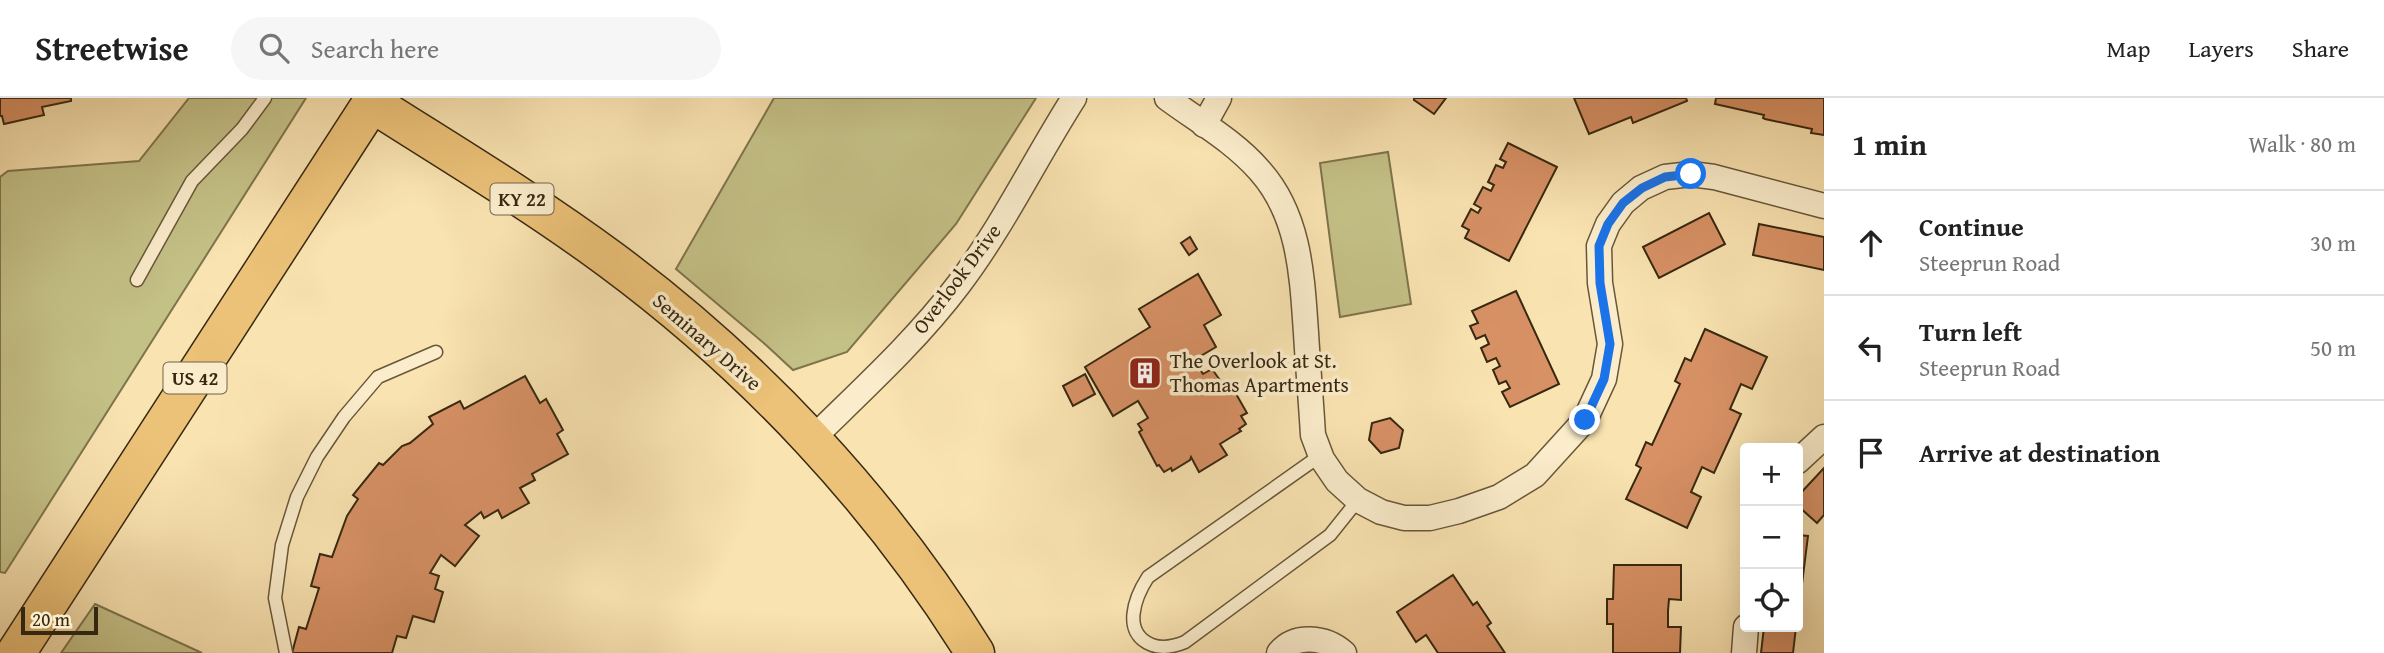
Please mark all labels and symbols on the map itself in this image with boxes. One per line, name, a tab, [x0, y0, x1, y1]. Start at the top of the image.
route start	[1675, 158, 1706, 189]
road number: KY 22	[490, 184, 554, 214]
street label: Overlook Drive	[905, 217, 1008, 340]
street label: Seminary Drive	[646, 285, 769, 398]
place label: The Overlook at St. Thomas Apartments	[1170, 345, 1349, 400]
building icon: The Overlook at St. Thomas Apartments	[1126, 354, 1164, 392]
road number: US 42	[164, 362, 227, 394]
route end	[1569, 404, 1600, 435]
scale bar	[21, 604, 98, 636]

